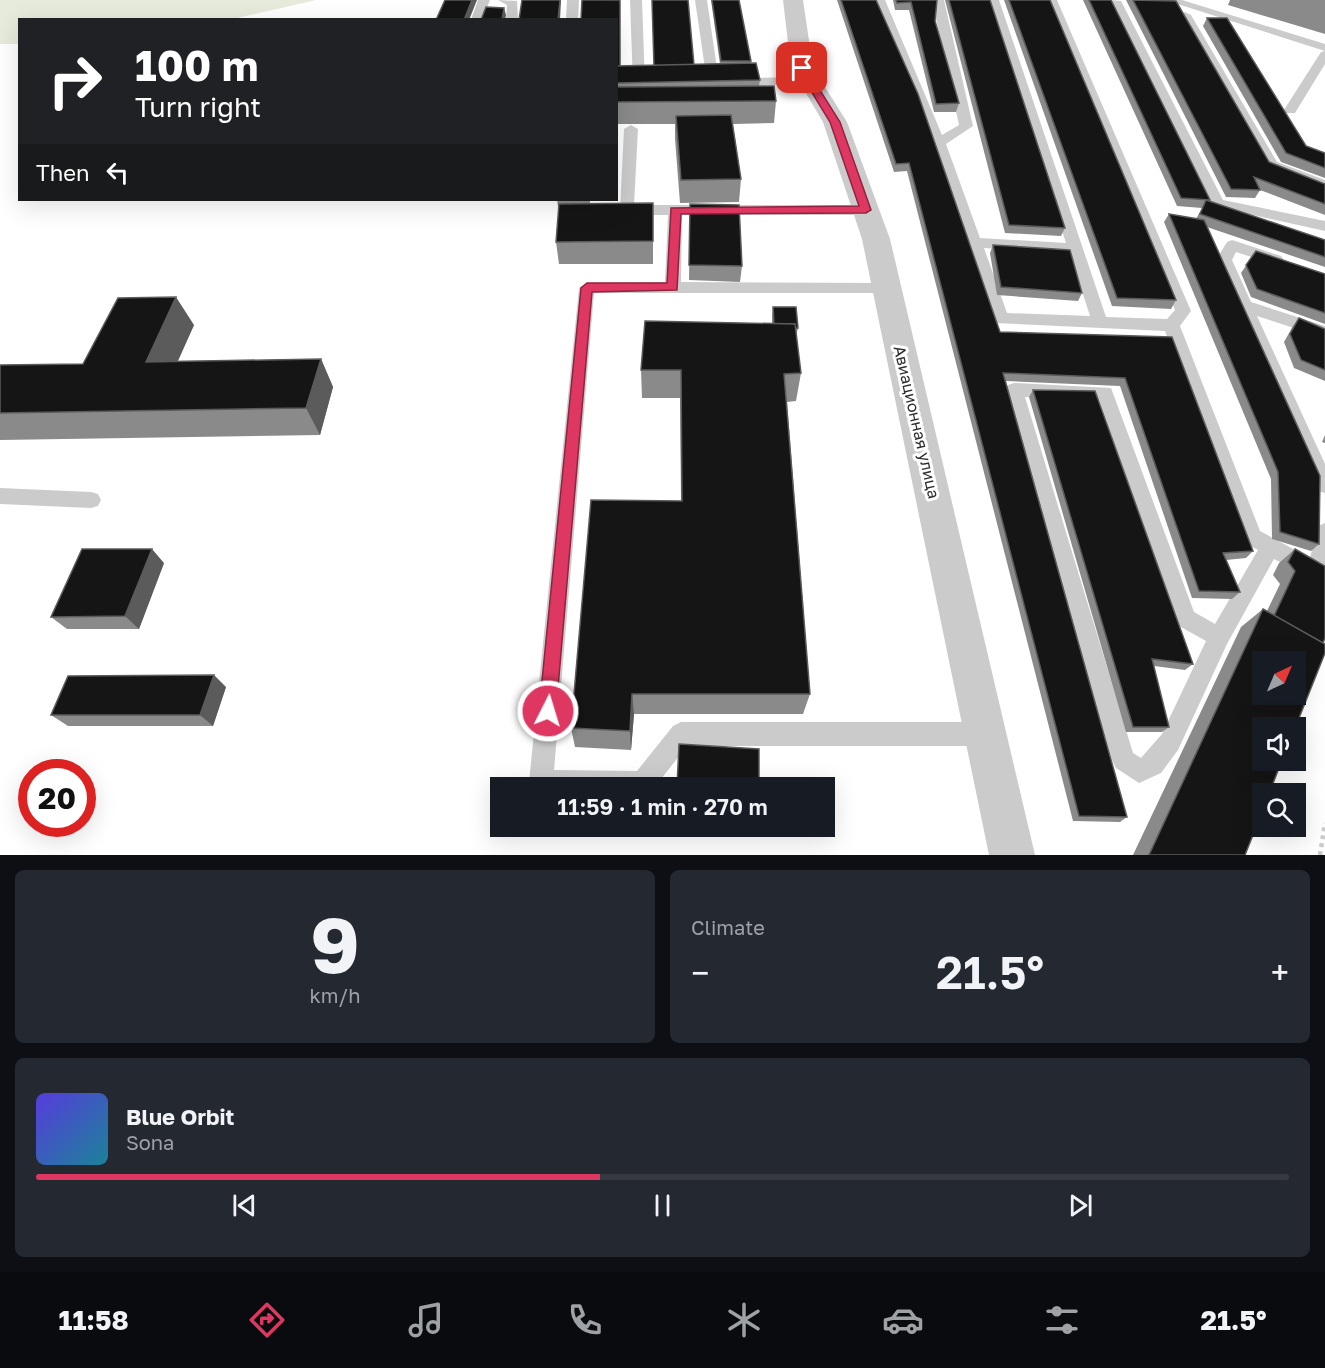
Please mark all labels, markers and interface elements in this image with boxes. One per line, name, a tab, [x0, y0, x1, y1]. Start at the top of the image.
text: 100 m	[135, 40, 258, 90]
icon: right	[36, 42, 114, 120]
pin	[776, 42, 827, 93]
icon: arrive	[785, 51, 818, 84]
text: Turn right	[135, 91, 261, 123]
icon: left	[101, 156, 134, 189]
text: Then	[36, 159, 89, 186]
street label: Авиационная улица	[890, 344, 944, 500]
north arrow	[1252, 651, 1306, 705]
map controls	[1252, 651, 1306, 837]
position arrow	[516, 679, 580, 743]
button: sound	[1252, 717, 1306, 771]
speed limit sign: 20	[18, 759, 96, 837]
button: search	[1252, 783, 1306, 837]
text: 11:59 · 1 min · 270 m	[557, 793, 768, 820]
text: 9	[310, 897, 360, 990]
text: Climate	[691, 915, 765, 939]
text: 21.5°	[936, 945, 1044, 999]
text: −	[691, 953, 709, 992]
text: +	[1271, 953, 1289, 992]
text: km/h	[310, 983, 360, 1007]
text: Blue Orbit	[126, 1103, 234, 1130]
text: Sona	[126, 1130, 174, 1154]
icon: previous	[228, 1189, 261, 1222]
icon: pause	[646, 1189, 679, 1222]
icon: next	[1064, 1189, 1097, 1222]
icon: directions	[246, 1299, 288, 1341]
icon: music	[405, 1299, 447, 1341]
icon: phone	[564, 1299, 606, 1341]
icon: climate	[723, 1299, 765, 1341]
icon: car	[882, 1299, 924, 1341]
icon: filters	[1041, 1299, 1083, 1341]
text: 11:58	[59, 1304, 129, 1336]
text: 21.5°	[1200, 1304, 1266, 1336]

